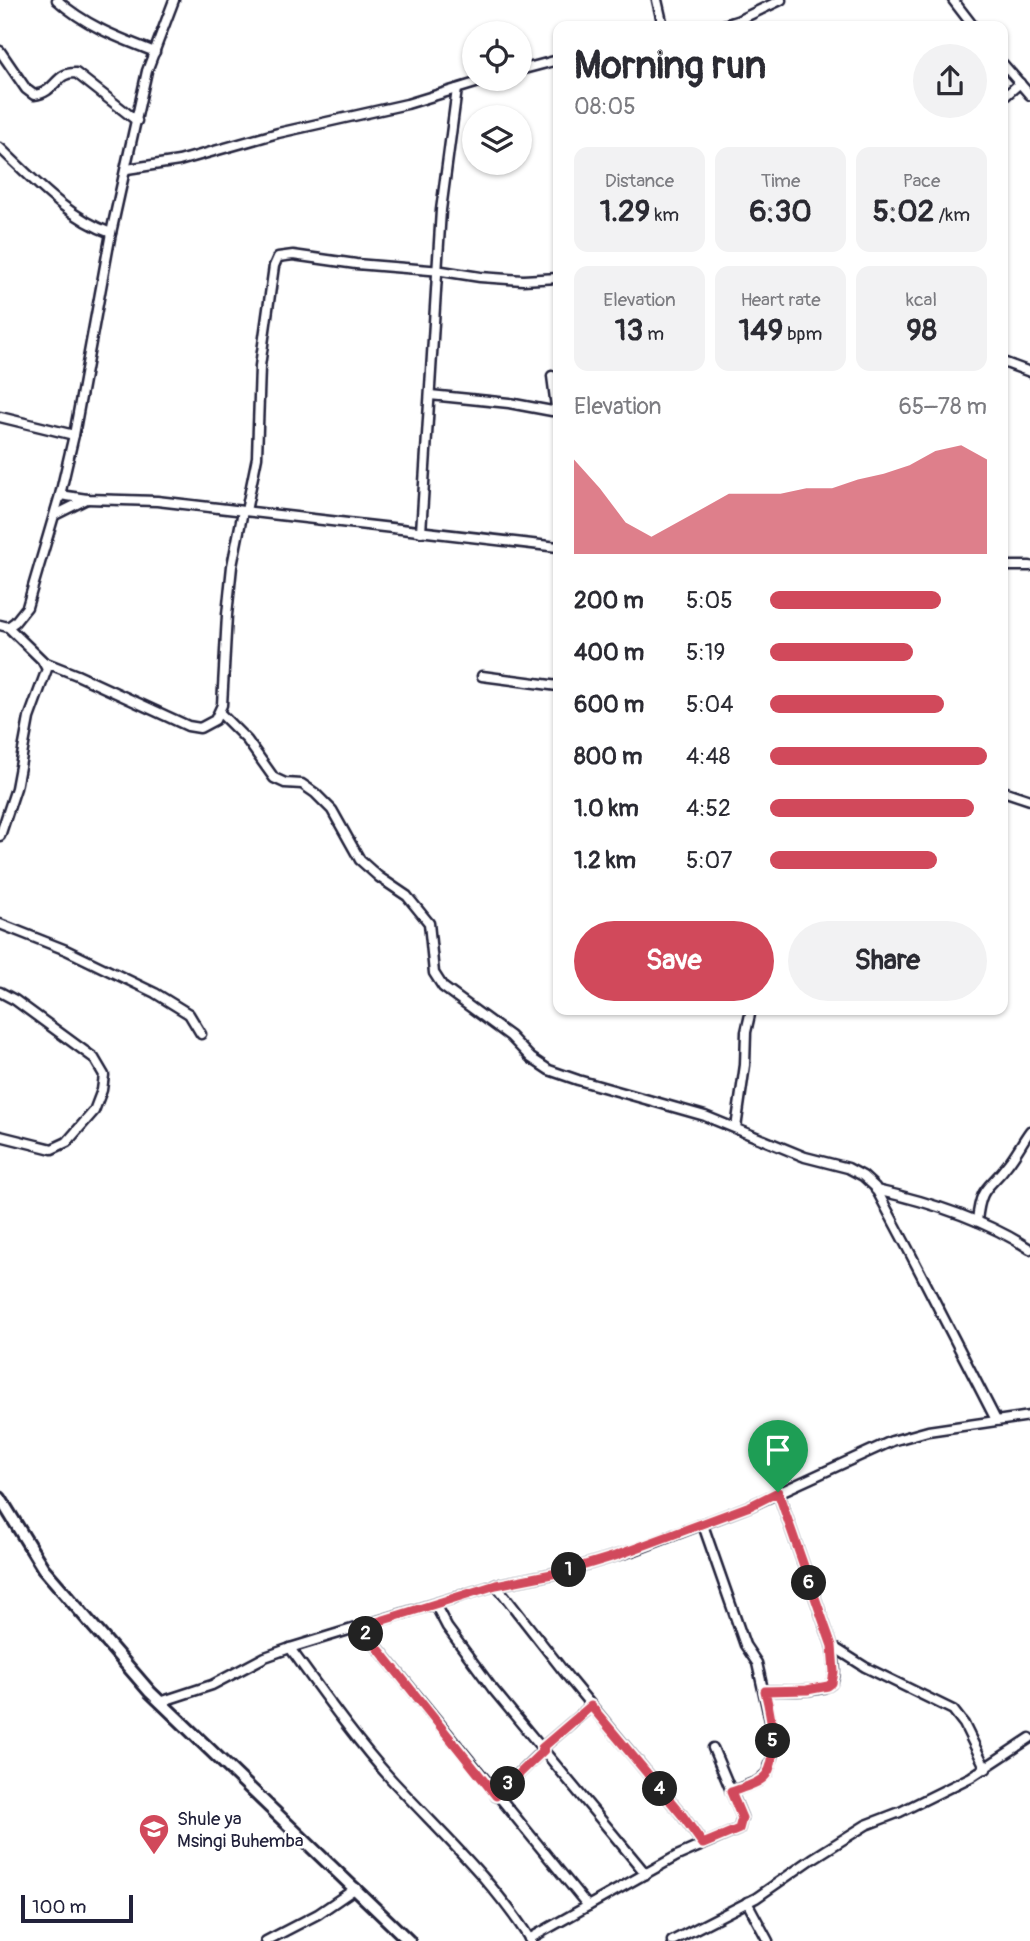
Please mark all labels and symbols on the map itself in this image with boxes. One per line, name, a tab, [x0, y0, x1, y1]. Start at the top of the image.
pin	[748, 1420, 808, 1492]
pin: 1	[552, 1552, 586, 1588]
pin: 6	[792, 1566, 826, 1600]
pin: 2	[348, 1616, 384, 1652]
pin: 5	[756, 1724, 790, 1758]
pin: 3	[490, 1766, 526, 1802]
pin: 4	[642, 1772, 678, 1806]
place label: Shule ya Msingi Buhemba	[177, 1807, 304, 1853]
school or university icon: Shule ya Msingi Buhemba	[137, 1812, 171, 1856]
scale bar	[21, 1892, 133, 1924]

